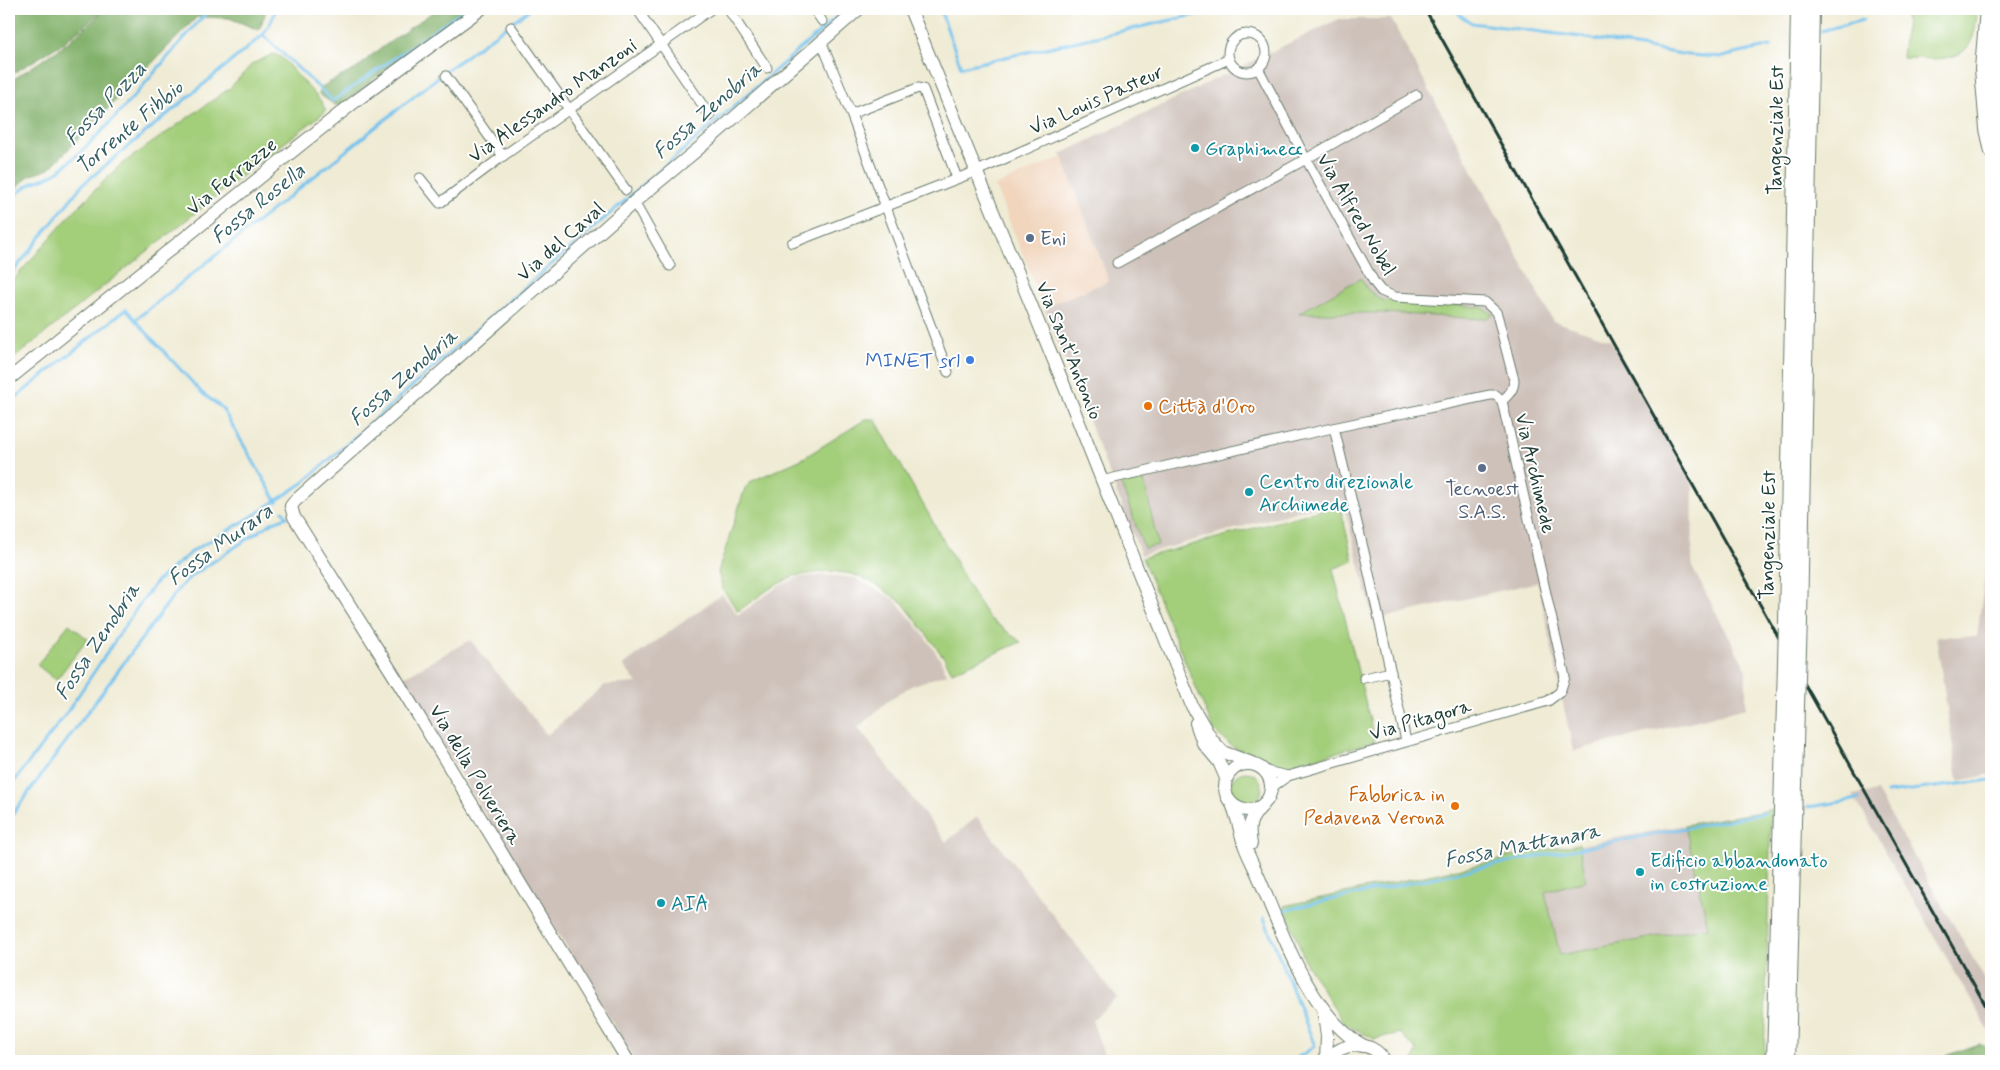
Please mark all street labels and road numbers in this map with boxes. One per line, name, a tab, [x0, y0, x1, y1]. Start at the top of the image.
street label: Via Alessandro Manzoni	[463, 33, 643, 170]
street label: Via Louis Pasteur	[1025, 59, 1168, 142]
street label: Tangenziale Est	[1762, 65, 1792, 195]
street label: Via Ferrazze	[181, 132, 283, 222]
street label: Via Alfred Nobel	[1310, 148, 1402, 281]
street label: Via del Caval	[511, 196, 611, 288]
street label: Via Sant'Antonio	[1029, 277, 1109, 424]
street label: Via Archimede	[1508, 411, 1561, 536]
street label: Tangenziale Est	[1754, 470, 1784, 600]
street label: Via Pitagora	[1366, 693, 1476, 749]
street label: Via della Polveriera	[422, 699, 528, 851]

